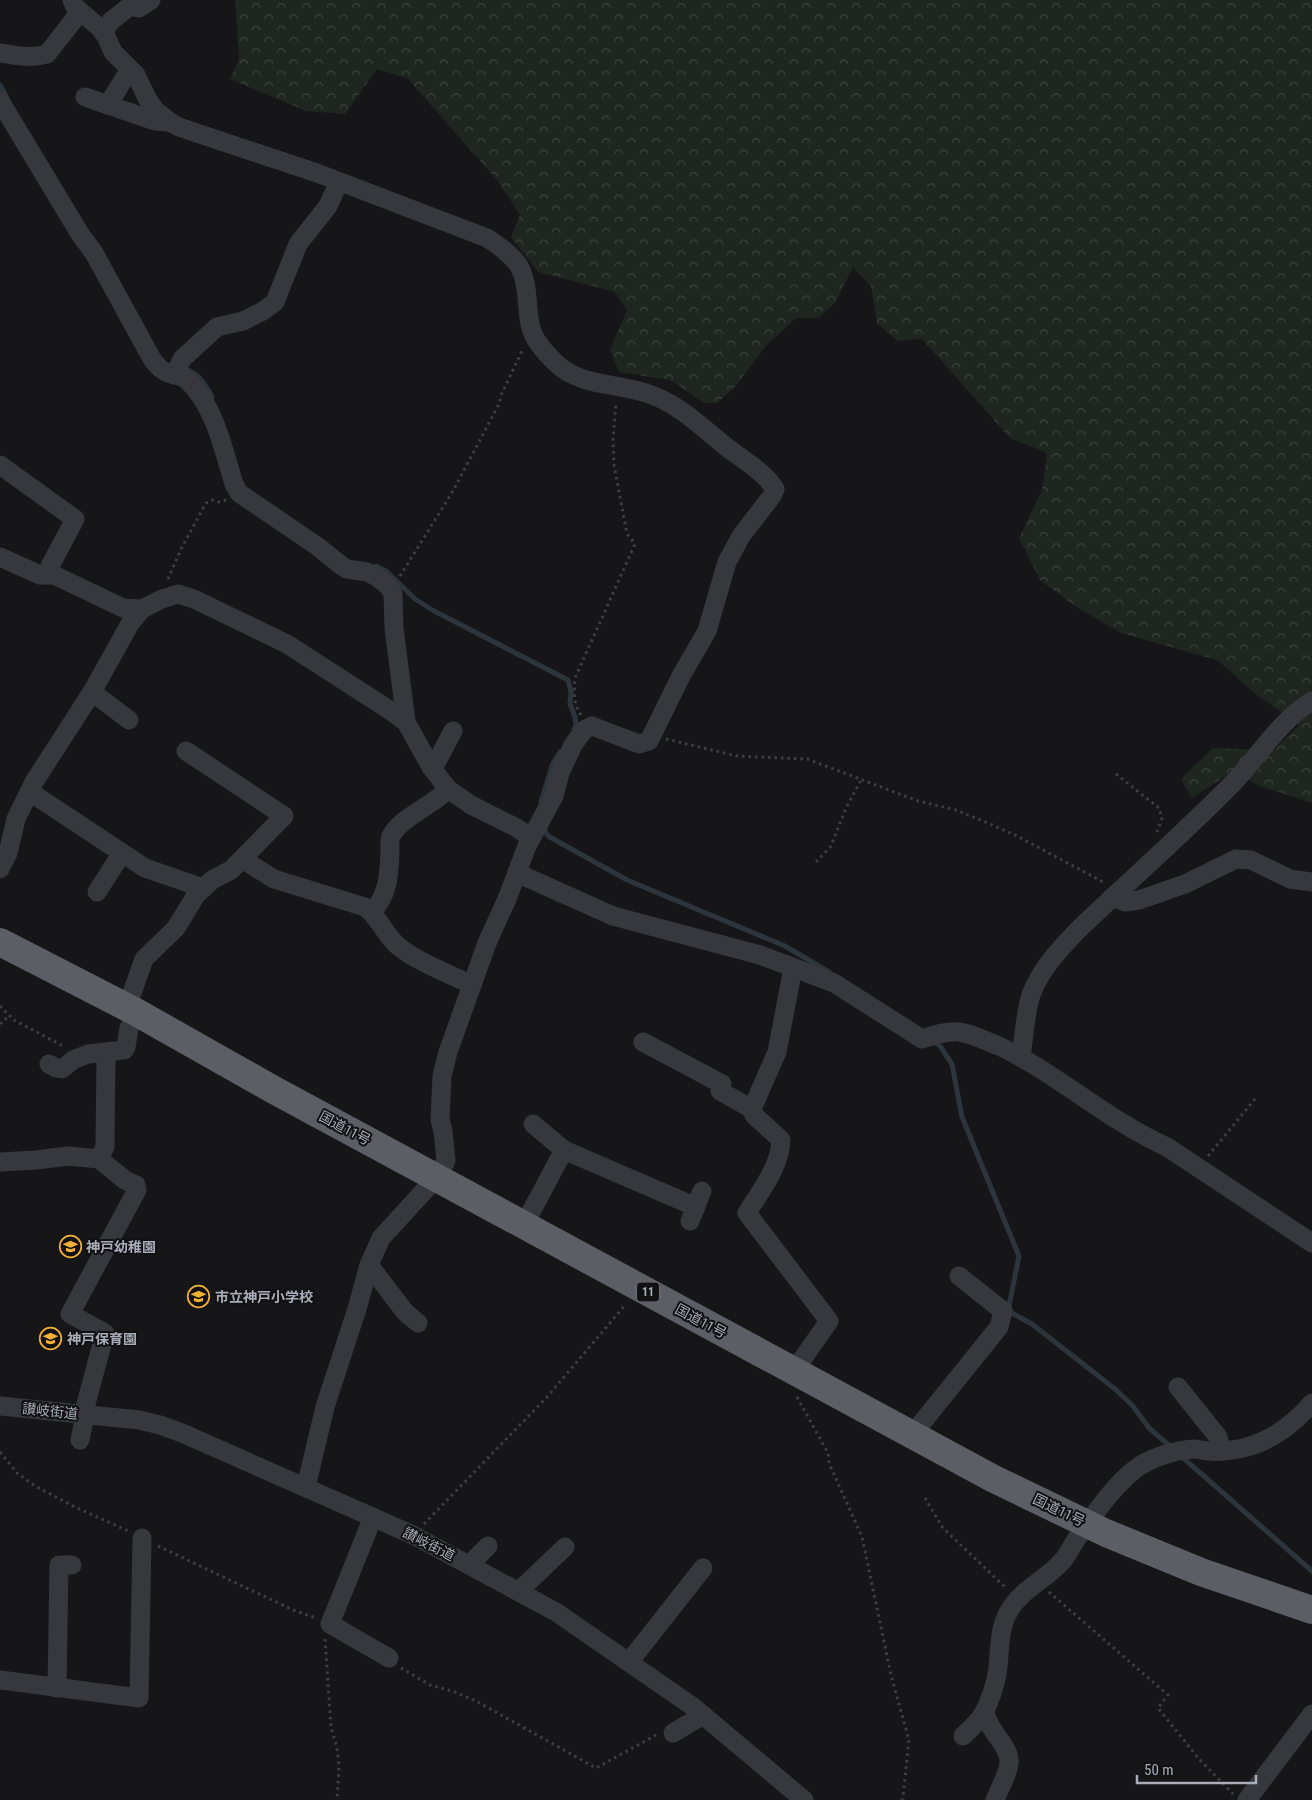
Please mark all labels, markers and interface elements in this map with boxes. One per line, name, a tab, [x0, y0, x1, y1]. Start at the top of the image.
street label: 国道11号	[317, 1108, 373, 1148]
school or university icon: 神戸幼稚園	[58, 1235, 82, 1259]
place label: 神戸幼稚園	[86, 1239, 156, 1255]
road number: 11	[637, 1282, 659, 1301]
school or university icon: 市立神戸小学校	[187, 1285, 211, 1309]
place label: 市立神戸小学校	[215, 1289, 313, 1305]
street label: 国道11号	[673, 1301, 729, 1341]
school or university icon: 神戸保育園	[39, 1327, 63, 1351]
place label: 神戸保育園	[67, 1331, 137, 1347]
street label: 讃岐街道	[21, 1400, 79, 1422]
street label: 国道11号	[1030, 1491, 1088, 1529]
street label: 讃岐街道	[400, 1524, 458, 1564]
scale bar	[1137, 1752, 1256, 1784]
text: 50 m	[1144, 1761, 1174, 1779]

